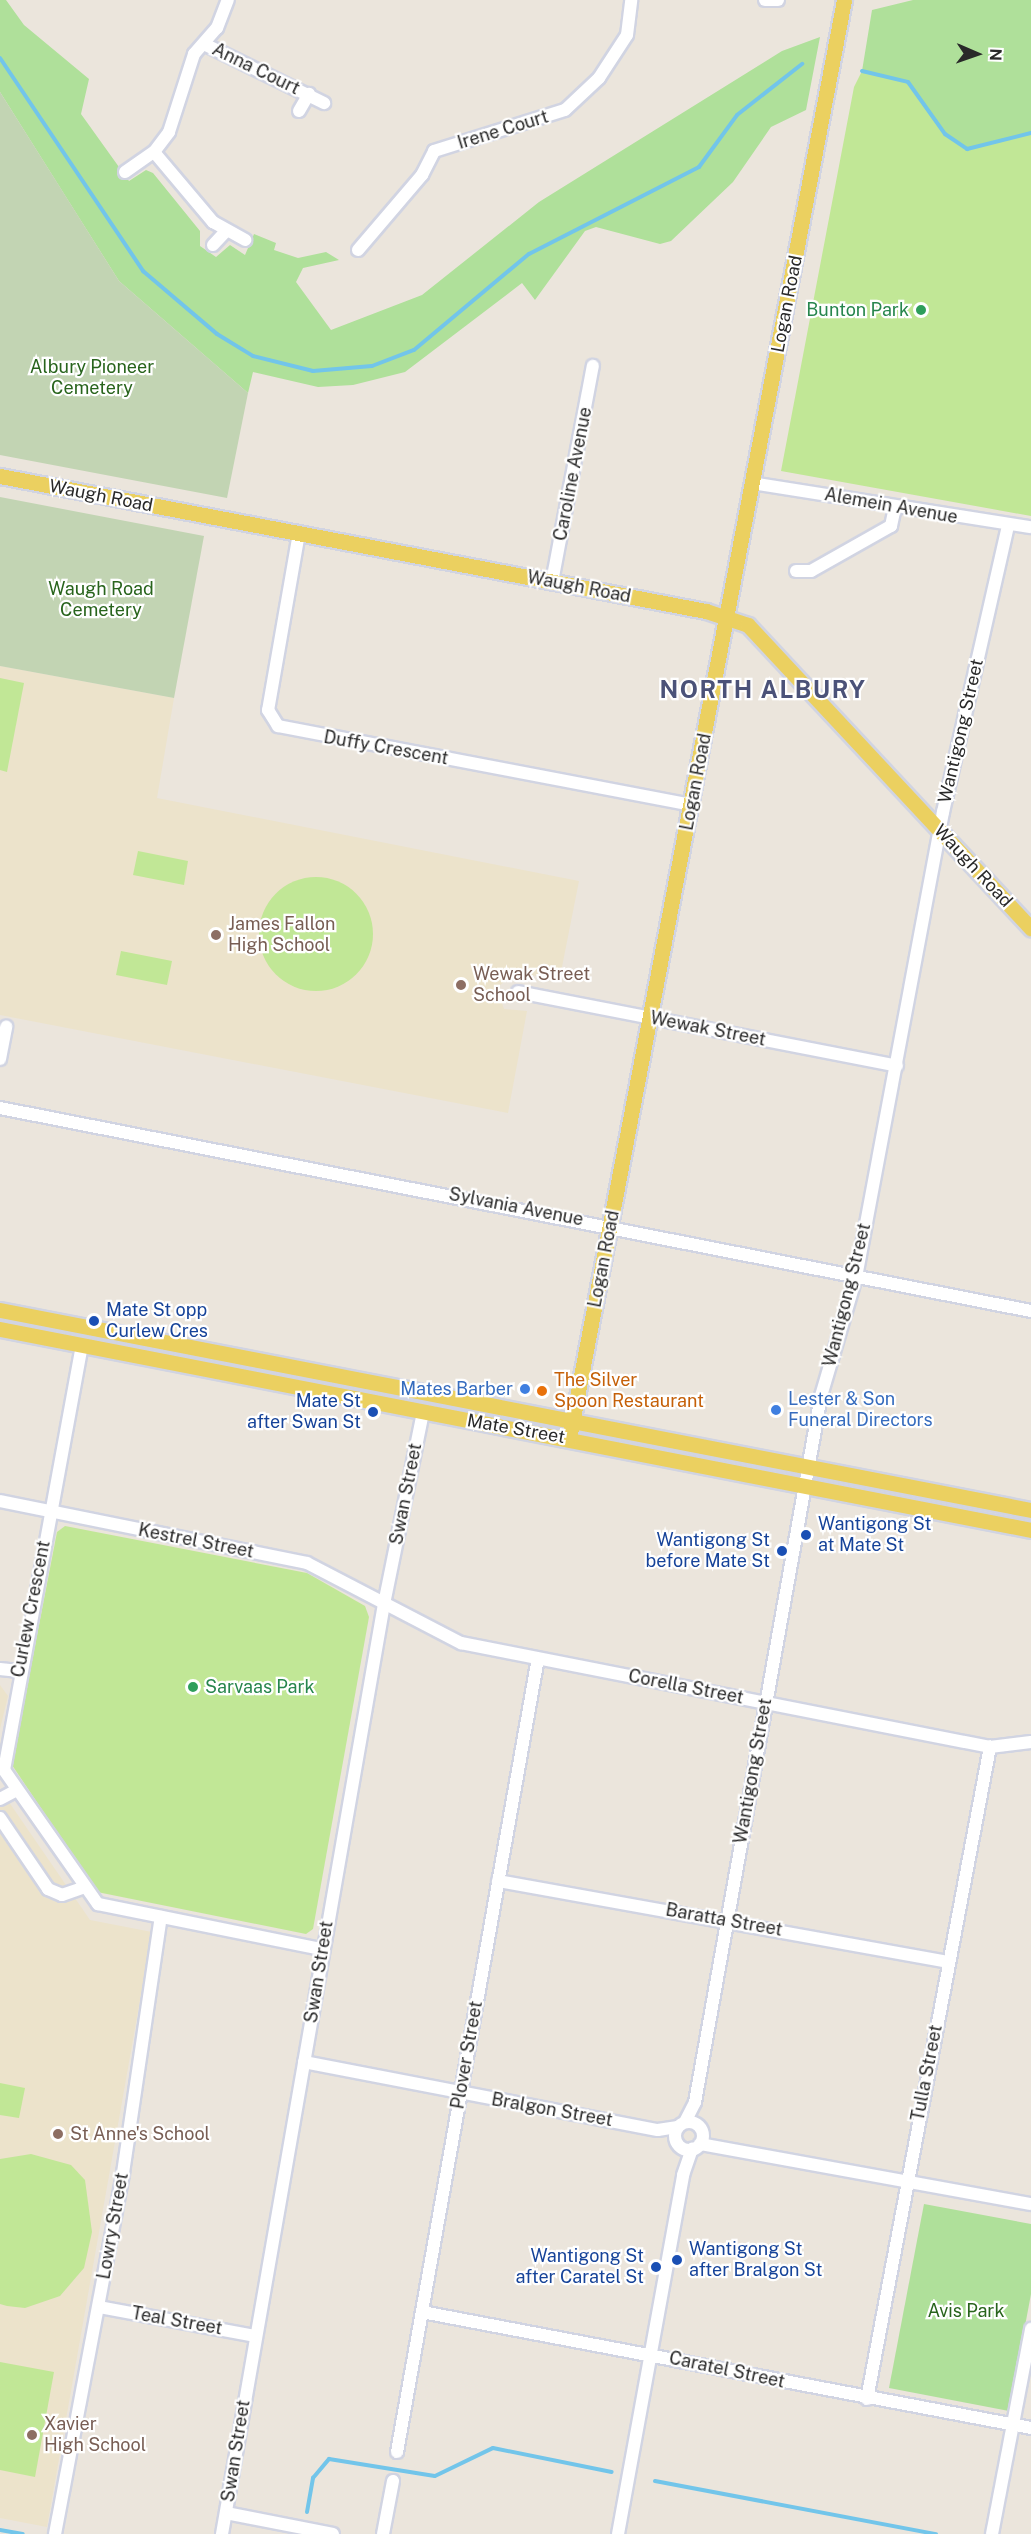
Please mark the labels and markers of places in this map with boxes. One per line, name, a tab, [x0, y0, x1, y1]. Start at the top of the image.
place label: Bunton Park	[806, 299, 909, 321]
marker: Bunton Park	[914, 303, 928, 317]
place label: James Fallon High School	[228, 914, 335, 956]
marker: James Fallon High School	[209, 928, 223, 942]
place label: Wewak Street School	[473, 964, 590, 1006]
marker: Wewak Street School	[454, 978, 468, 992]
place label: Mate St opp Curlew Cres	[106, 1300, 208, 1342]
marker: Mate St opp Curlew Cres	[87, 1314, 101, 1328]
place label: The Silver Spoon Restaurant	[554, 1370, 704, 1412]
place label: Mates Barber	[400, 1378, 513, 1400]
marker: Mates Barber	[518, 1382, 532, 1396]
marker: The Silver Spoon Restaurant	[535, 1384, 549, 1398]
place label: Lester & Son Funeral Directors	[788, 1389, 933, 1432]
place label: Mate St after Swan St	[247, 1391, 361, 1434]
marker: Lester & Son Funeral Directors	[769, 1403, 783, 1417]
marker: Mate St after Swan St	[366, 1405, 380, 1419]
place label: Wantigong St at Mate St	[818, 1514, 932, 1556]
marker: Wantigong St at Mate St	[799, 1528, 813, 1542]
place label: Wantigong St before Mate St	[645, 1530, 770, 1572]
marker: Wantigong St before Mate St	[775, 1544, 789, 1558]
place label: Sarvaas Park	[205, 1676, 315, 1698]
marker: Sarvaas Park	[186, 1680, 200, 1694]
place label: St Anne's School	[70, 2123, 210, 2145]
marker: St Anne's School	[51, 2127, 65, 2141]
place label: Wantigong St after Bralgon St	[689, 2239, 823, 2282]
place label: Wantigong St after Caratel St	[515, 2246, 644, 2288]
marker: Wantigong St after Bralgon St	[670, 2253, 684, 2267]
marker: Wantigong St after Caratel St	[649, 2260, 663, 2274]
place label: Xavier High School	[44, 2414, 146, 2456]
marker: Xavier High School	[25, 2428, 39, 2442]

